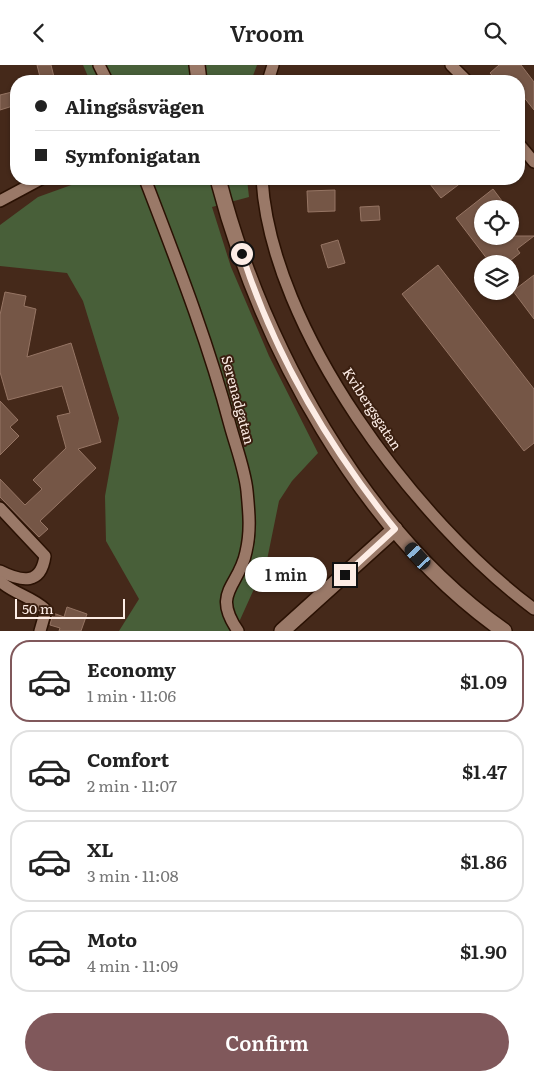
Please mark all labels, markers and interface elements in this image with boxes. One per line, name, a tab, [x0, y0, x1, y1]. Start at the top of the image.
text: Vroom	[230, 16, 304, 49]
icon: back	[25, 19, 53, 47]
icon: search	[481, 19, 509, 47]
text: Alingsåsvägen	[65, 92, 205, 120]
text: Symfonigatan	[65, 141, 200, 169]
map controls	[474, 200, 519, 300]
button: locate	[474, 200, 519, 245]
route start	[231, 243, 253, 265]
button: layers	[474, 255, 519, 300]
street label: Serenadgatan	[217, 353, 260, 446]
street label: Kvibergsgatan	[339, 363, 407, 454]
car	[402, 540, 433, 572]
callout: 1 min	[245, 557, 328, 593]
text: 1 min	[265, 562, 307, 586]
route end	[334, 564, 356, 586]
scale bar	[15, 596, 125, 619]
text: 50 m	[22, 598, 54, 618]
text: Economy	[87, 655, 176, 683]
icon: car	[27, 659, 72, 704]
text: $1.09	[460, 667, 507, 695]
text: 1 min · 11:06	[87, 683, 176, 707]
text: Comfort	[87, 745, 169, 773]
icon: car	[27, 749, 72, 794]
text: $1.47	[462, 757, 507, 785]
text: 2 min · 11:07	[87, 773, 177, 797]
text: XL	[87, 835, 114, 863]
icon: car	[27, 839, 72, 884]
text: $1.86	[460, 847, 507, 875]
text: 3 min · 11:08	[87, 863, 178, 887]
text: Moto	[87, 925, 137, 953]
icon: car	[27, 929, 72, 974]
text: $1.90	[460, 937, 507, 965]
text: 4 min · 11:09	[87, 953, 178, 977]
button: Confirm	[25, 1013, 509, 1071]

